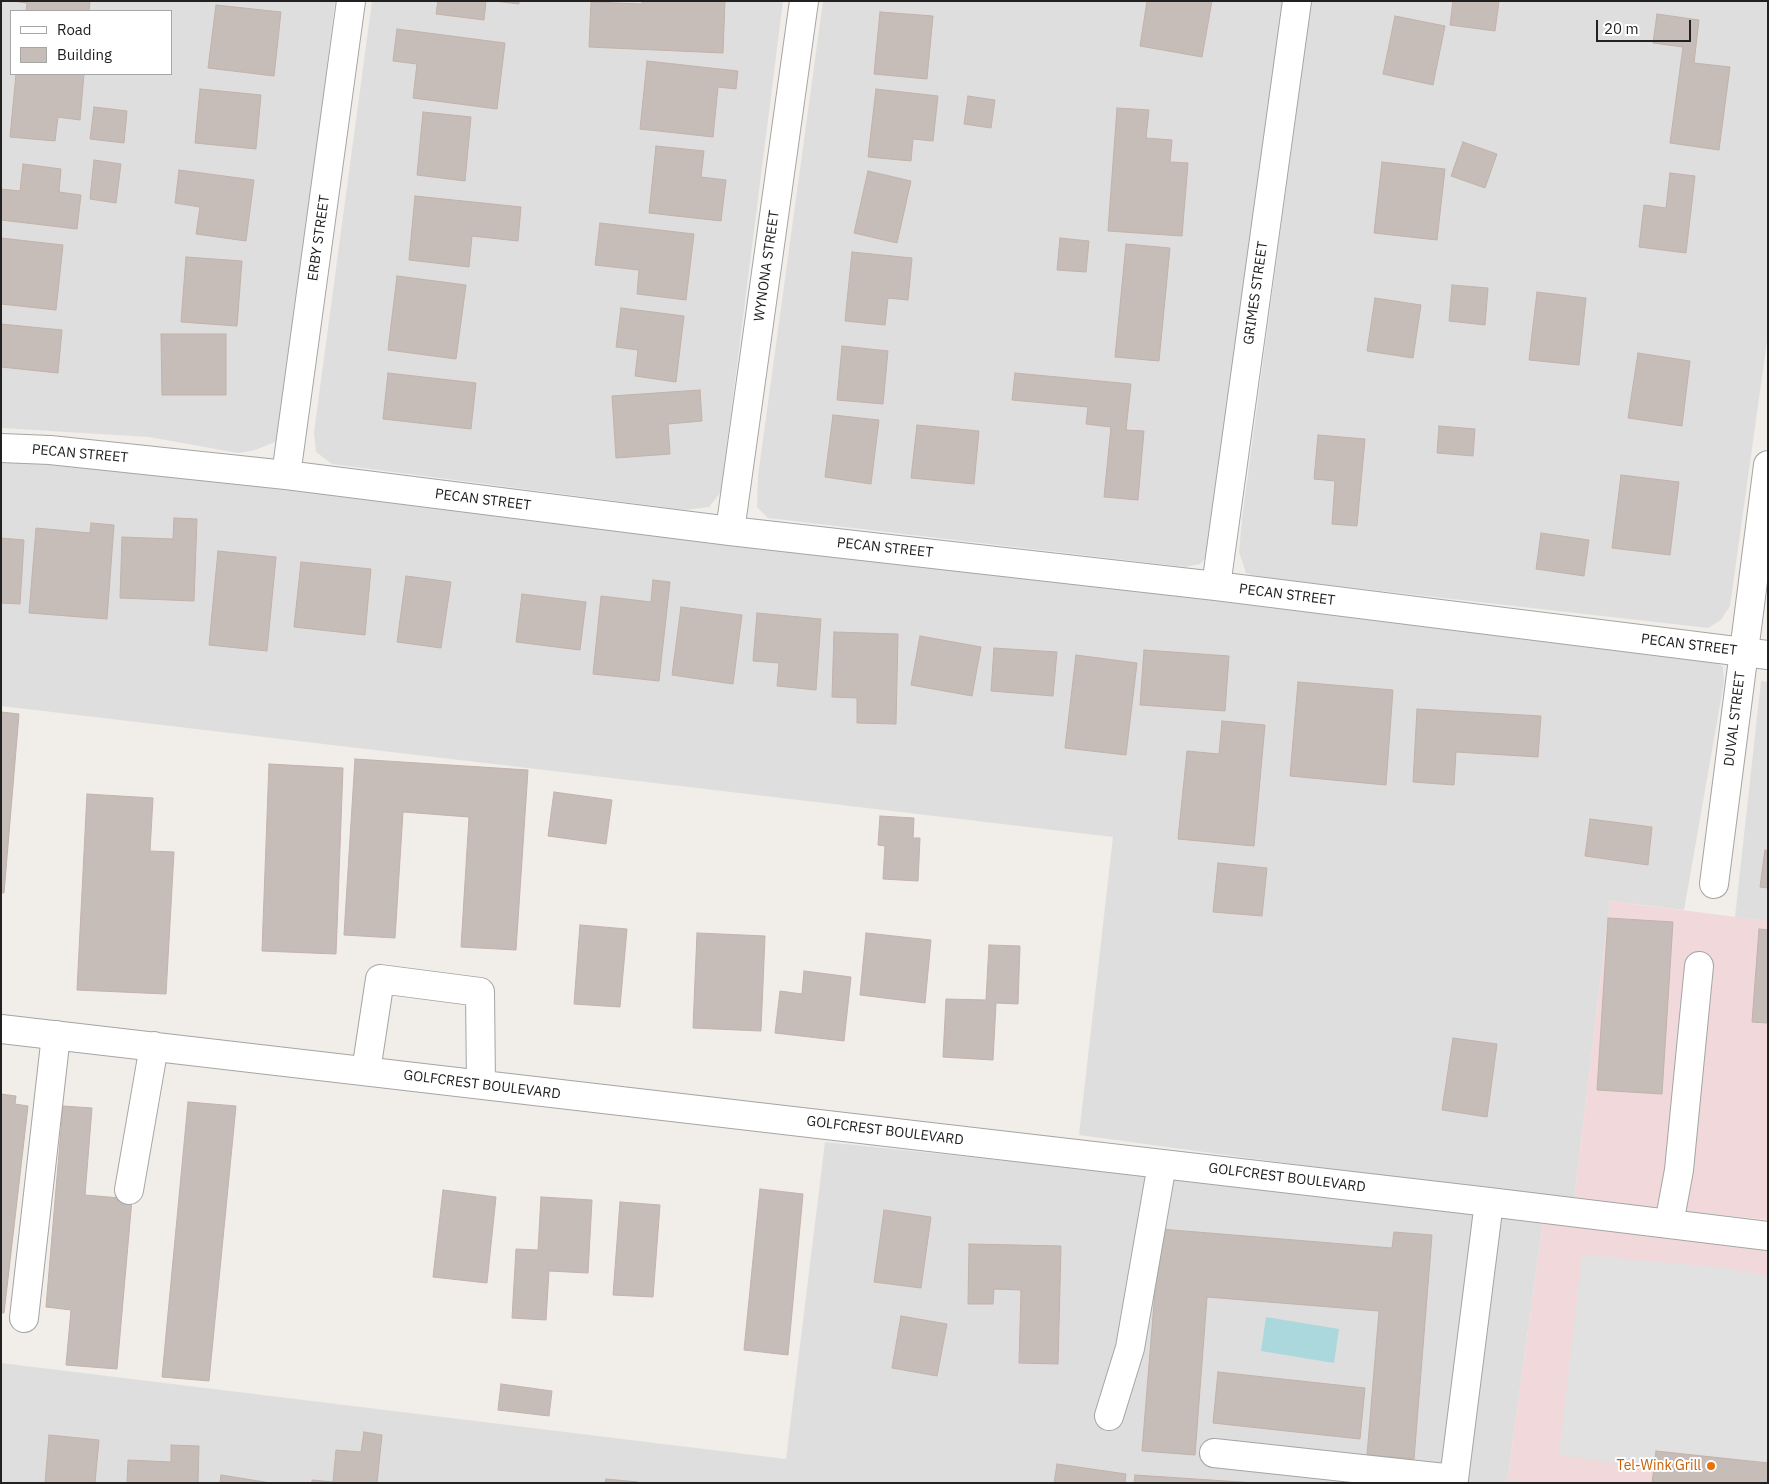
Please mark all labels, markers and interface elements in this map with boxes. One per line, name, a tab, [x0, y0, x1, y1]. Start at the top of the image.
legend	[10, 10, 172, 75]
scale bar	[1599, 10, 1694, 42]
text: 20 m	[1604, 19, 1639, 38]
text: Road	[57, 20, 92, 39]
text: Building	[57, 45, 112, 64]
street label: ERBY STREET	[305, 194, 333, 282]
street label: WYNONA STREET	[751, 209, 783, 323]
street label: GRIMES STREET	[1240, 240, 1272, 346]
street label: PECAN STREET	[31, 441, 129, 467]
street label: PECAN STREET	[434, 486, 532, 514]
street label: PECAN STREET	[836, 535, 934, 561]
street label: PECAN STREET	[1238, 581, 1336, 609]
street label: PECAN STREET	[1640, 631, 1738, 659]
street label: DUVAL STREET	[1721, 671, 1749, 767]
street label: GOLFCREST BOULEVARD	[402, 1067, 562, 1103]
street label: GOLFCREST BOULEVARD	[805, 1113, 965, 1149]
street label: GOLFCREST BOULEVARD	[1207, 1160, 1367, 1196]
place label: Tel-Wink Grill	[1617, 1458, 1701, 1474]
marker: Tel-Wink Grill	[1705, 1460, 1717, 1472]

